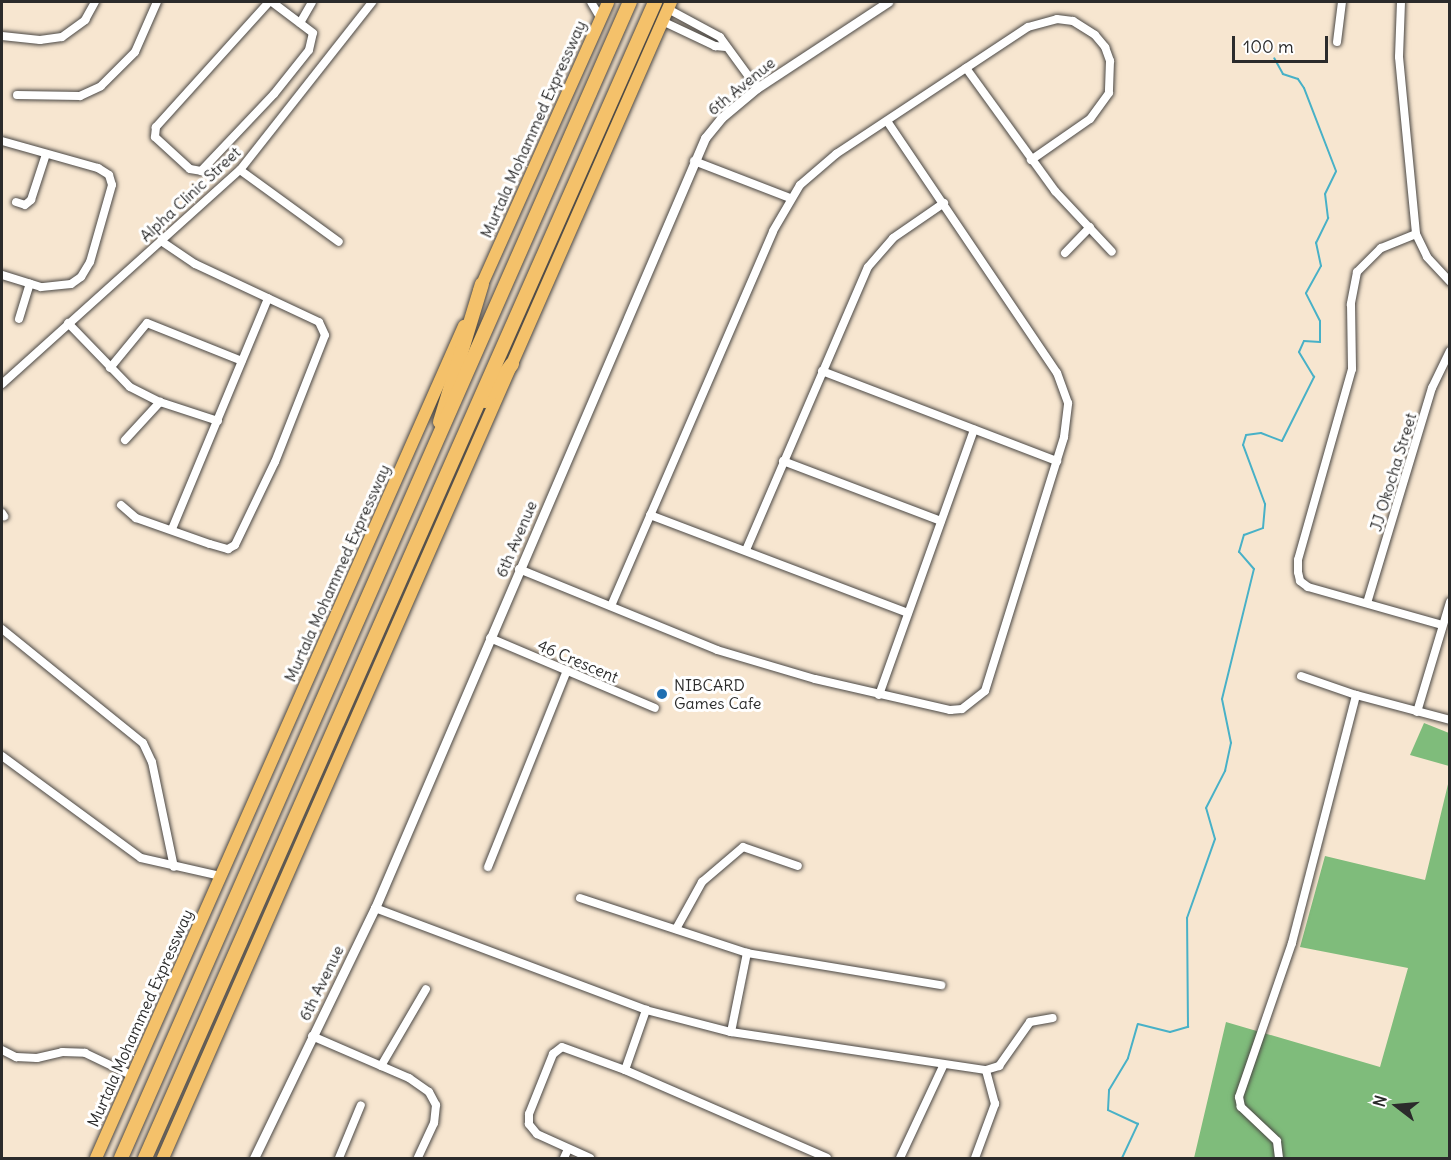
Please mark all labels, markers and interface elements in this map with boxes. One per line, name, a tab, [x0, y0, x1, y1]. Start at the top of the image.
street label: Murtala Mohammed Expressway	[476, 17, 590, 241]
scale bar	[1235, 24, 1331, 62]
text: 100 m	[1243, 35, 1294, 58]
street label: 6th Avenue	[703, 53, 779, 119]
street label: Alpha Clinic Street	[136, 143, 244, 245]
street label: JJ Okocha Street	[1366, 410, 1420, 534]
street label: Murtala Mohammed Expressway	[280, 461, 394, 685]
street label: 6th Avenue	[491, 498, 541, 580]
street label: 46 Crescent	[535, 635, 621, 687]
place label: NIBCARD Games Cafe	[674, 675, 761, 713]
marker: NIBCARD Games Cafe	[655, 687, 669, 701]
street label: Murtala Mohammed Expressway	[83, 906, 197, 1130]
street label: 6th Avenue	[295, 942, 347, 1024]
north arrow	[1367, 1076, 1427, 1136]
text: N	[1369, 1093, 1391, 1109]

